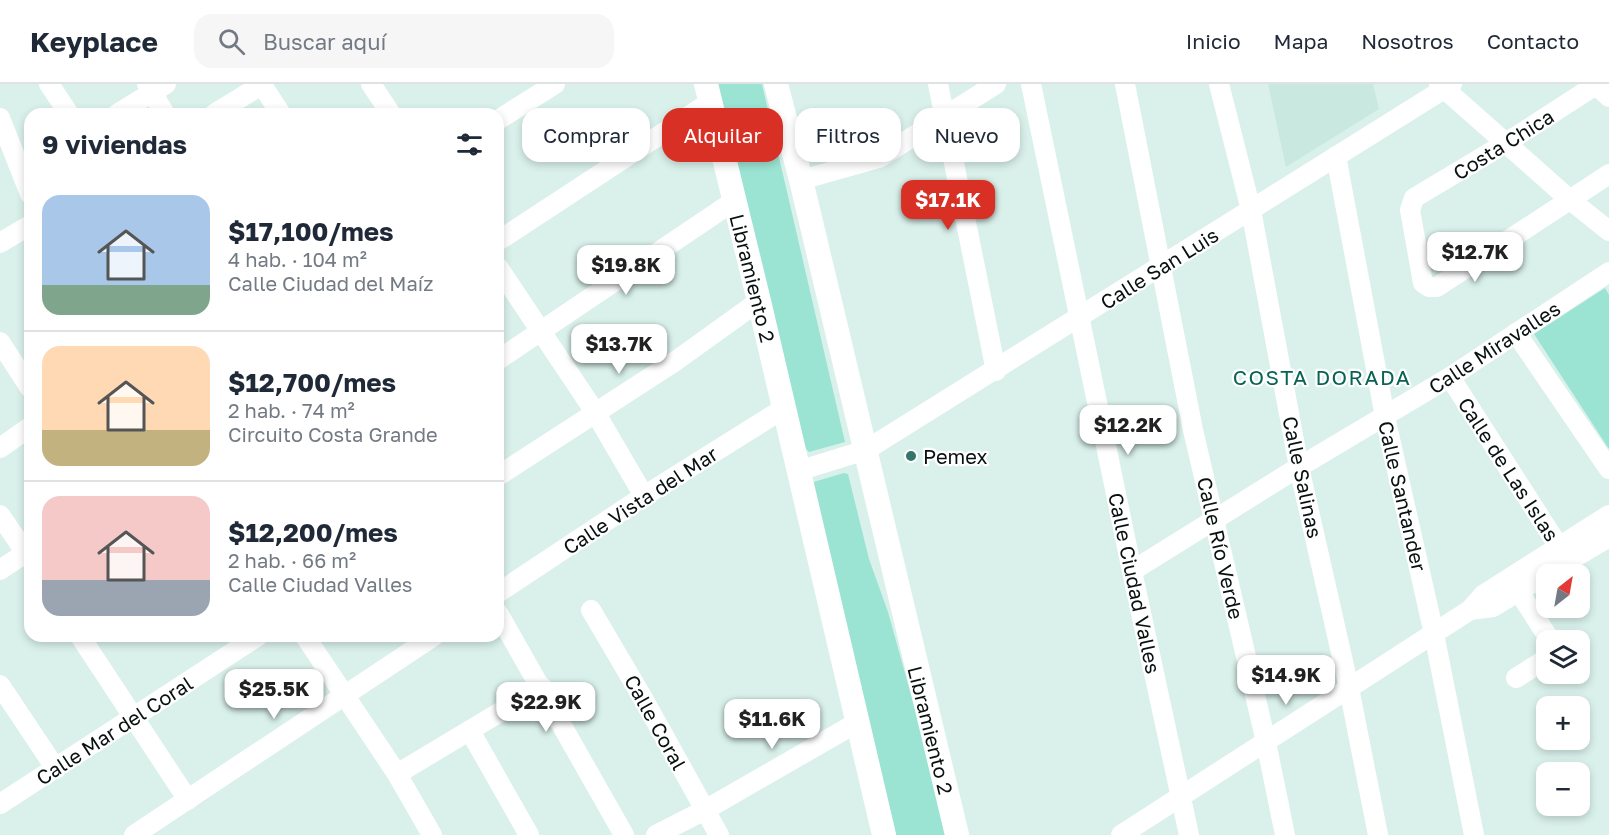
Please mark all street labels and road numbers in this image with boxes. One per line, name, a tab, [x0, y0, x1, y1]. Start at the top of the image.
street label: Costa Chica	[1448, 104, 1558, 184]
street label: Libramiento 2	[725, 211, 781, 345]
street label: Calle San Luis	[1096, 222, 1222, 314]
street label: Calle Miravalles	[1424, 296, 1564, 398]
street label: Calle de Las Islas	[1454, 393, 1564, 545]
street label: Calle Salinas	[1278, 414, 1328, 540]
street label: Calle Santander	[1374, 418, 1432, 574]
street label: Calle Vista del Mar	[558, 441, 722, 559]
street label: Calle Río Verde	[1193, 474, 1249, 622]
street label: Calle Ciudad Valles	[1104, 490, 1166, 676]
street label: Libramiento 2	[903, 663, 959, 797]
street label: Calle Mar del Coral	[31, 670, 197, 790]
street label: Calle Coral	[620, 670, 692, 774]

